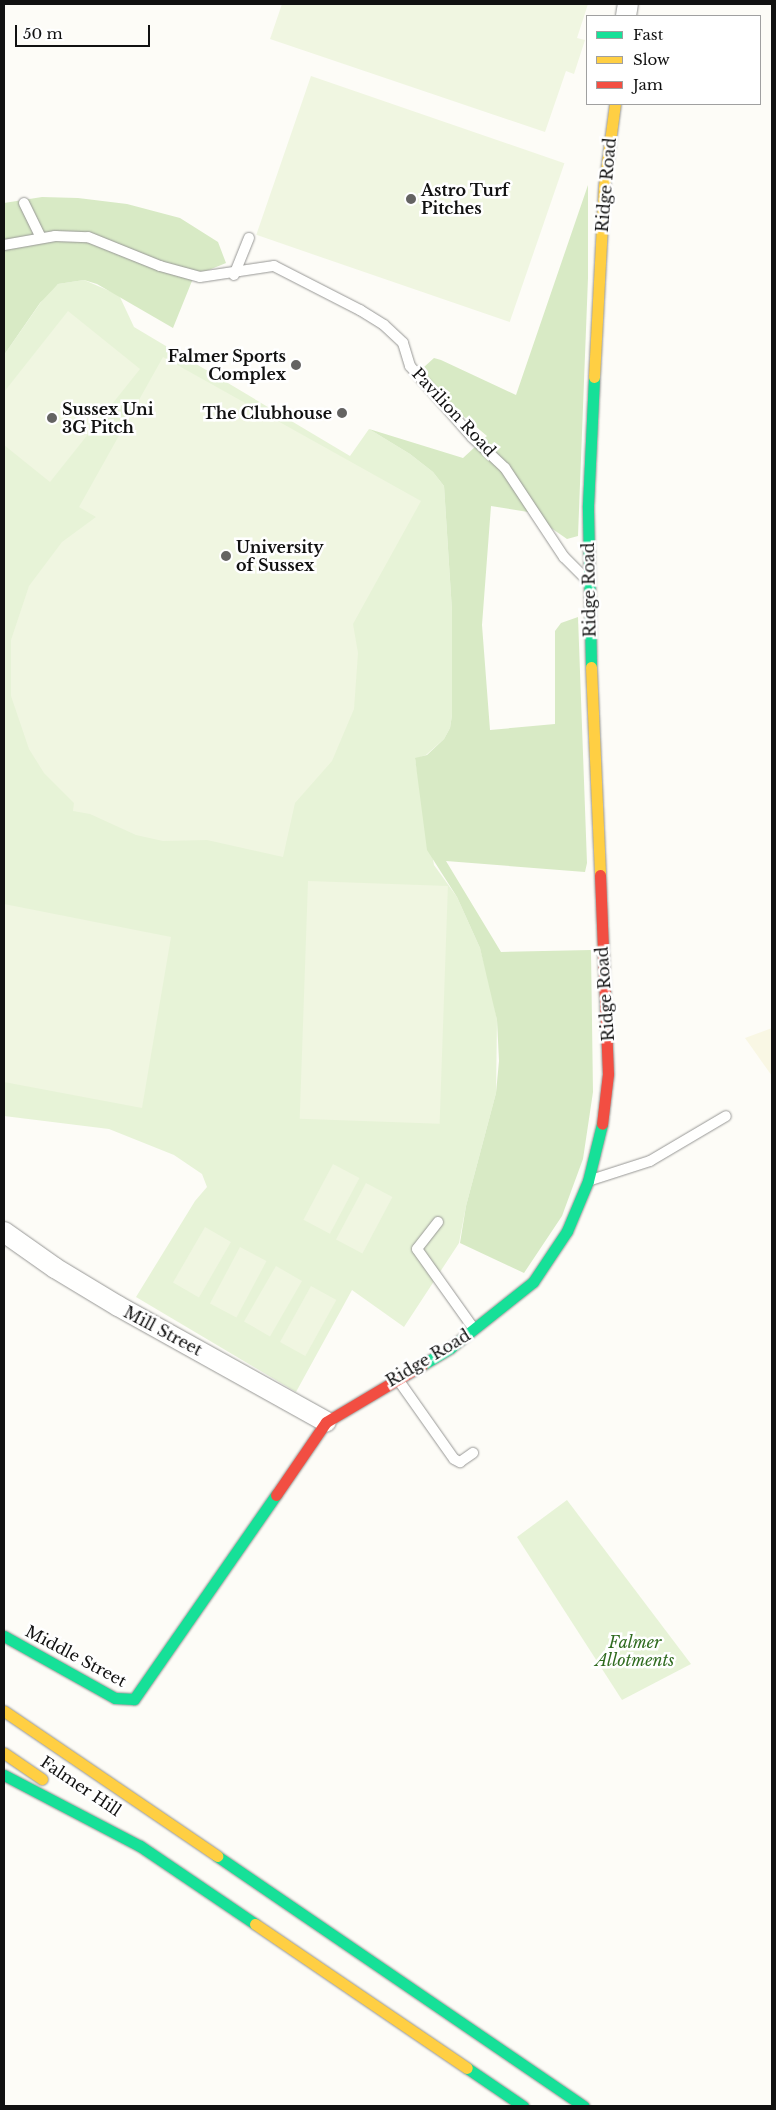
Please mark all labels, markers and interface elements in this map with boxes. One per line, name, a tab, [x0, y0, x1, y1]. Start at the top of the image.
scale bar	[18, 15, 152, 47]
legend	[586, 15, 761, 105]
text: 50 m	[23, 24, 63, 43]
text: Fast	[633, 25, 663, 44]
text: Slow	[633, 50, 670, 69]
text: Jam	[633, 75, 663, 94]
street label: Ridge Road	[592, 137, 620, 233]
place label: Astro Turf Pitches	[421, 180, 509, 218]
marker: Astro Turf Pitches	[405, 193, 417, 205]
place label: Falmer Sports Complex	[168, 346, 286, 384]
marker: Falmer Sports Complex	[290, 359, 302, 371]
street label: Pavilion Road	[408, 364, 500, 460]
place label: Sussex Uni 3G Pitch	[62, 399, 154, 437]
place label: The Clubhouse	[203, 403, 332, 423]
marker: The Clubhouse	[336, 407, 348, 419]
marker: Sussex Uni 3G Pitch	[46, 412, 58, 424]
place label: University of Sussex	[236, 537, 324, 575]
street label: Ridge Road	[579, 542, 599, 638]
marker: University of Sussex	[220, 550, 232, 562]
street label: Ridge Road	[592, 946, 618, 1042]
street label: Mill Street	[121, 1302, 205, 1360]
street label: Ridge Road	[382, 1325, 474, 1391]
street label: Middle Street	[22, 1621, 130, 1691]
park label: Falmer Allotments	[596, 1632, 674, 1670]
street label: Falmer Hill	[37, 1752, 125, 1820]

